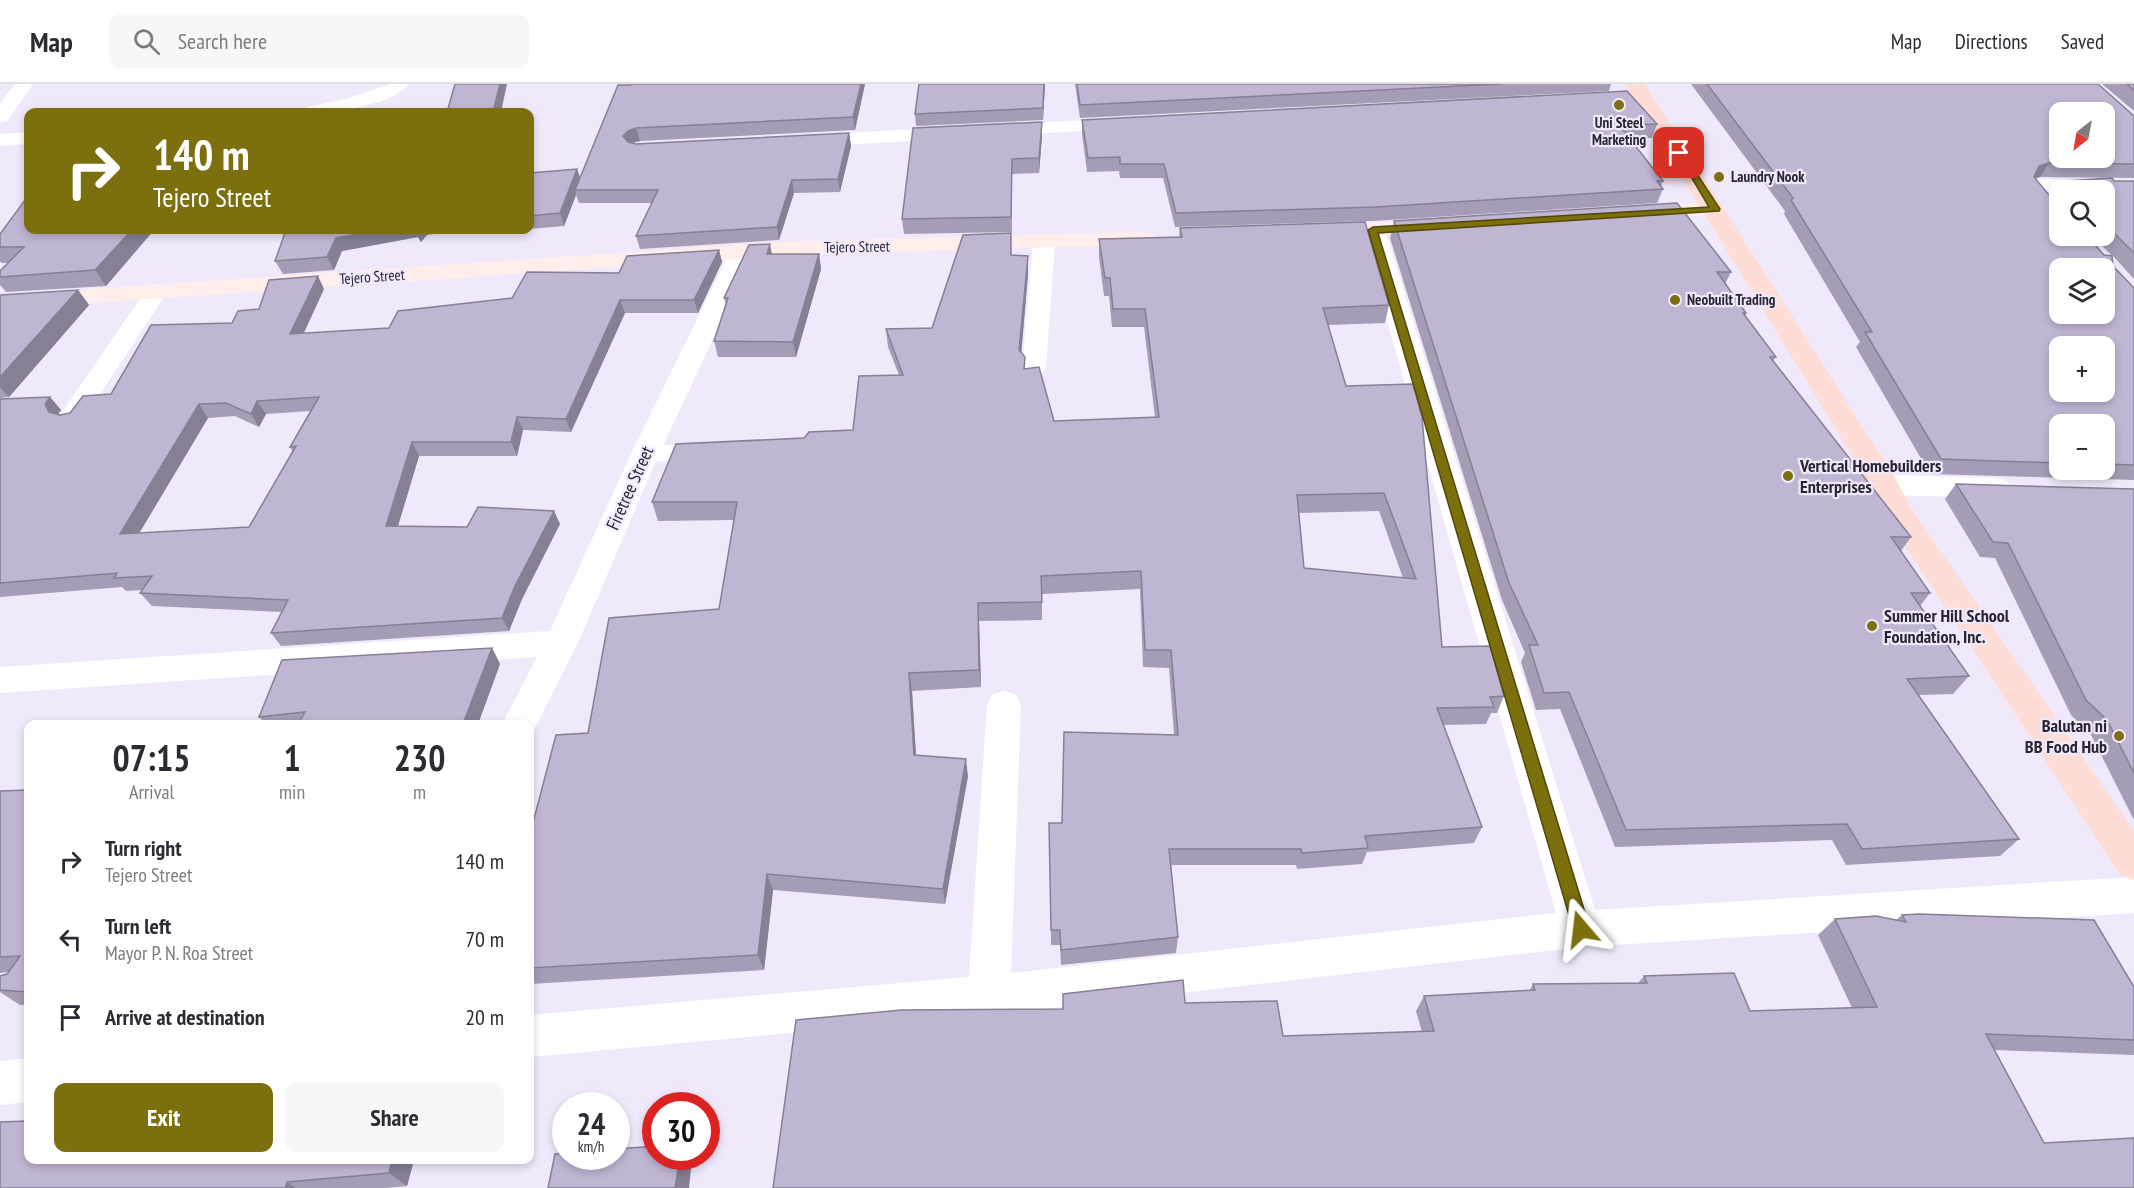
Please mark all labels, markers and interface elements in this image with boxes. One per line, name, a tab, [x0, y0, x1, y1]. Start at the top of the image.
search box	[109, 14, 529, 68]
text: Map	[30, 23, 73, 60]
icon: search	[130, 25, 163, 58]
text: Search here	[178, 27, 267, 55]
text: Map	[1891, 28, 1922, 55]
text: Directions	[1955, 28, 2028, 55]
text: Saved	[2061, 28, 2104, 55]
marker: Uni Steel Marketing	[1612, 98, 1626, 112]
north arrow	[2049, 102, 2115, 168]
map controls	[2049, 102, 2115, 480]
place label: Uni Steel Marketing	[1592, 113, 1646, 149]
text: 140 m	[153, 127, 250, 182]
pin	[1653, 127, 1704, 178]
icon: right	[54, 132, 132, 210]
icon: arrive	[1662, 136, 1695, 169]
place label: Laundry Nook	[1731, 167, 1805, 186]
marker: Laundry Nook	[1712, 170, 1726, 184]
text: Tejero Street	[153, 180, 271, 214]
button: search	[2049, 180, 2115, 246]
street label: Tejero Street	[824, 236, 890, 257]
button: layers	[2049, 258, 2115, 324]
street label: Tejero Street	[339, 265, 405, 288]
place label: Neobuilt Trading	[1687, 290, 1776, 309]
marker: Neobuilt Trading	[1668, 293, 1682, 307]
button: +	[2049, 336, 2115, 402]
button: −	[2049, 414, 2115, 480]
street label: Firetree Street	[601, 442, 658, 533]
place label: Vertical Homebuilders Enterprises	[1799, 454, 1941, 498]
marker: Vertical Homebuilders Enterprises	[1781, 469, 1795, 483]
place label: Summer Hill School Foundation, Inc.	[1884, 604, 2010, 648]
marker: Summer Hill School Foundation, Inc.	[1865, 619, 1879, 633]
place label: Balutan ni BB Food Hub	[2025, 714, 2107, 758]
marker: Balutan ni BB Food Hub	[2112, 729, 2126, 743]
text: 07:15	[113, 734, 190, 781]
text: 1	[283, 734, 301, 781]
text: 230	[394, 734, 445, 781]
text: Arrival	[129, 779, 174, 805]
text: min	[279, 779, 305, 805]
text: m	[413, 779, 426, 805]
text: Turn right	[105, 834, 182, 862]
icon: right	[54, 845, 87, 878]
text: 140 m	[455, 847, 504, 875]
text: Tejero Street	[105, 862, 192, 888]
position arrow	[1549, 897, 1613, 961]
text: Turn left	[105, 912, 171, 940]
icon: left	[54, 923, 87, 956]
text: 70 m	[465, 925, 504, 953]
text: Mayor P. N. Roa Street	[105, 940, 253, 966]
icon: arrive	[54, 1001, 87, 1034]
text: Arrive at destination	[105, 1003, 265, 1031]
text: 20 m	[465, 1003, 504, 1031]
button: Exit	[54, 1083, 273, 1152]
button: Share	[285, 1083, 504, 1152]
speed limit sign: 30	[642, 1092, 720, 1170]
text: 24	[577, 1104, 605, 1143]
text: km/h	[578, 1137, 604, 1156]

